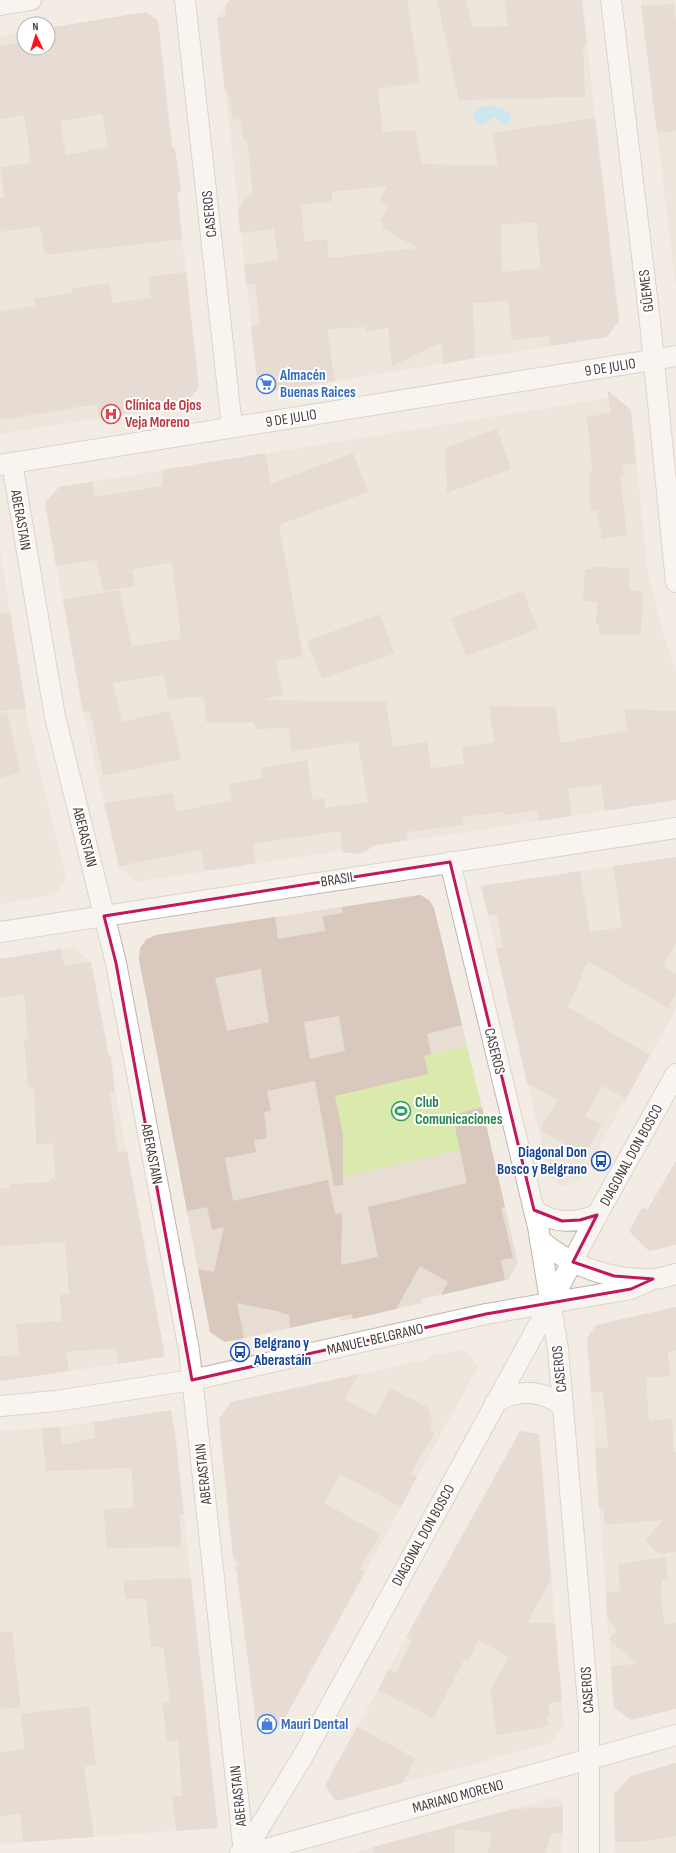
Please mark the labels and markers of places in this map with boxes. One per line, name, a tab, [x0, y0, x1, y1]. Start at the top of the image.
place label: Almacén Buenas Raices	[279, 366, 356, 402]
supermarket icon: Almacén Buenas Raices	[255, 373, 277, 395]
place label: Clínica de Ojos Veja Moreno	[125, 396, 202, 432]
hospital icon: Clínica de Ojos Veja Moreno	[100, 403, 122, 425]
place label: Club Comunicaciones	[415, 1093, 503, 1129]
sports icon: Club Comunicaciones	[390, 1100, 412, 1122]
place label: Diagonal Don Bosco y Belgrano	[497, 1143, 587, 1179]
bus stop icon: Diagonal Don Bosco y Belgrano	[590, 1150, 612, 1172]
place label: Belgrano y Aberastain	[253, 1334, 311, 1370]
bus stop icon: Belgrano y Aberastain	[229, 1341, 251, 1363]
shop icon: Mauri Dental	[256, 1713, 278, 1735]
place label: Mauri Dental	[281, 1715, 348, 1734]

